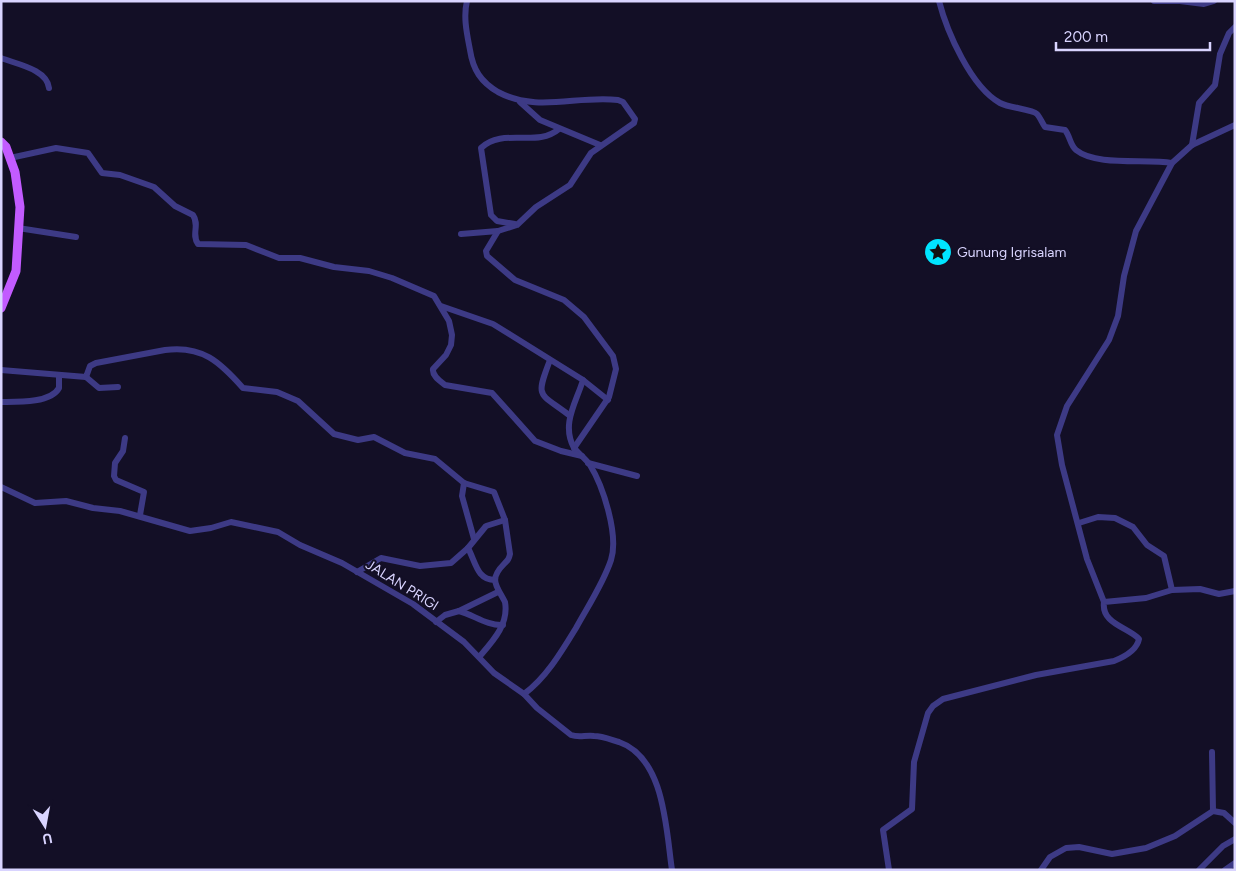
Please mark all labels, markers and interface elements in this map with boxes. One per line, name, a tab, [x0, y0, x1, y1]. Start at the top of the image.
scale bar	[1056, 20, 1210, 52]
text: 200 m	[1064, 28, 1108, 46]
place icon: Gunung Igrisalam	[923, 237, 953, 267]
place label: Gunung Igrisalam	[957, 244, 1066, 261]
street label: JALAN PRIGI	[362, 556, 442, 614]
north arrow	[20, 801, 70, 851]
text: U	[41, 829, 54, 848]

